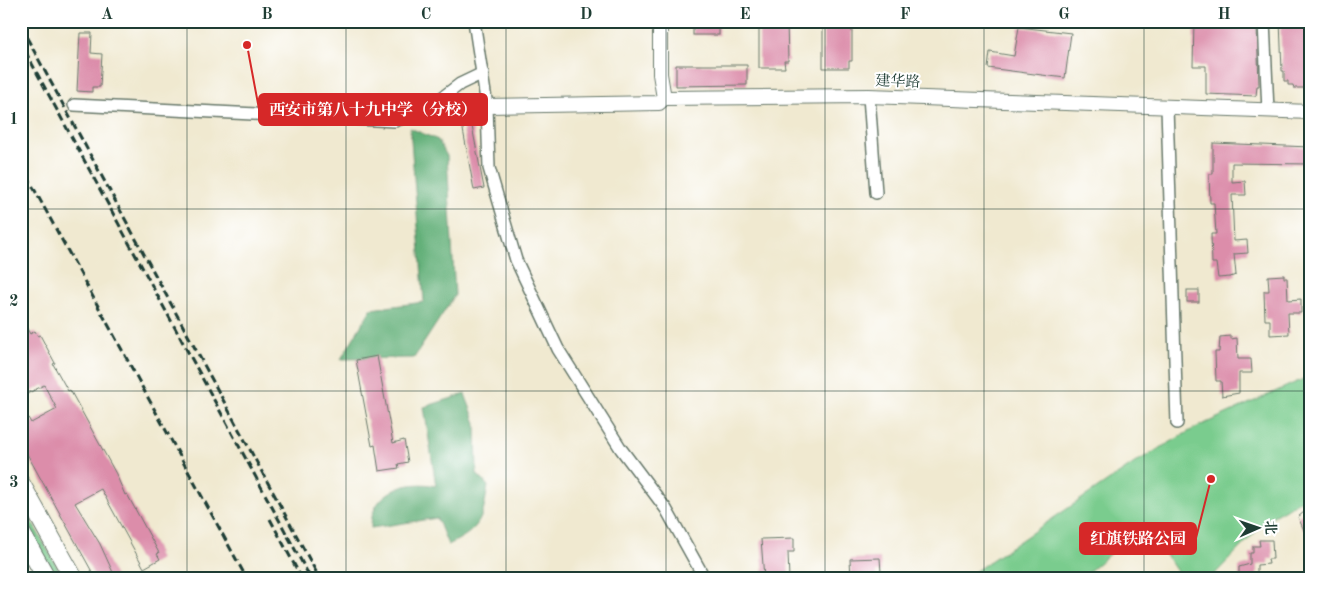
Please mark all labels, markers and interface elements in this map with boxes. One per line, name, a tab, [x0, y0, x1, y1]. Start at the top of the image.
text: A	[101, 7, 113, 23]
text: B	[261, 7, 273, 23]
text: C	[421, 7, 431, 23]
text: D	[580, 7, 592, 23]
text: E	[739, 7, 751, 23]
text: F	[900, 7, 911, 23]
text: G	[1058, 7, 1070, 23]
text: H	[1217, 7, 1231, 23]
street label: 建华路	[875, 72, 921, 91]
callout: 西安市第八十九中学（分校）	[259, 94, 487, 125]
text: 西安市第八十九中学（分校）	[269, 100, 477, 119]
text: 1	[9, 112, 19, 128]
text: 2	[9, 294, 19, 310]
text: 3	[9, 475, 19, 491]
north arrow	[1234, 502, 1284, 552]
text: 北	[1263, 520, 1278, 535]
callout: 红旗铁路公园	[1080, 523, 1196, 554]
text: 红旗铁路公园	[1090, 530, 1186, 548]

